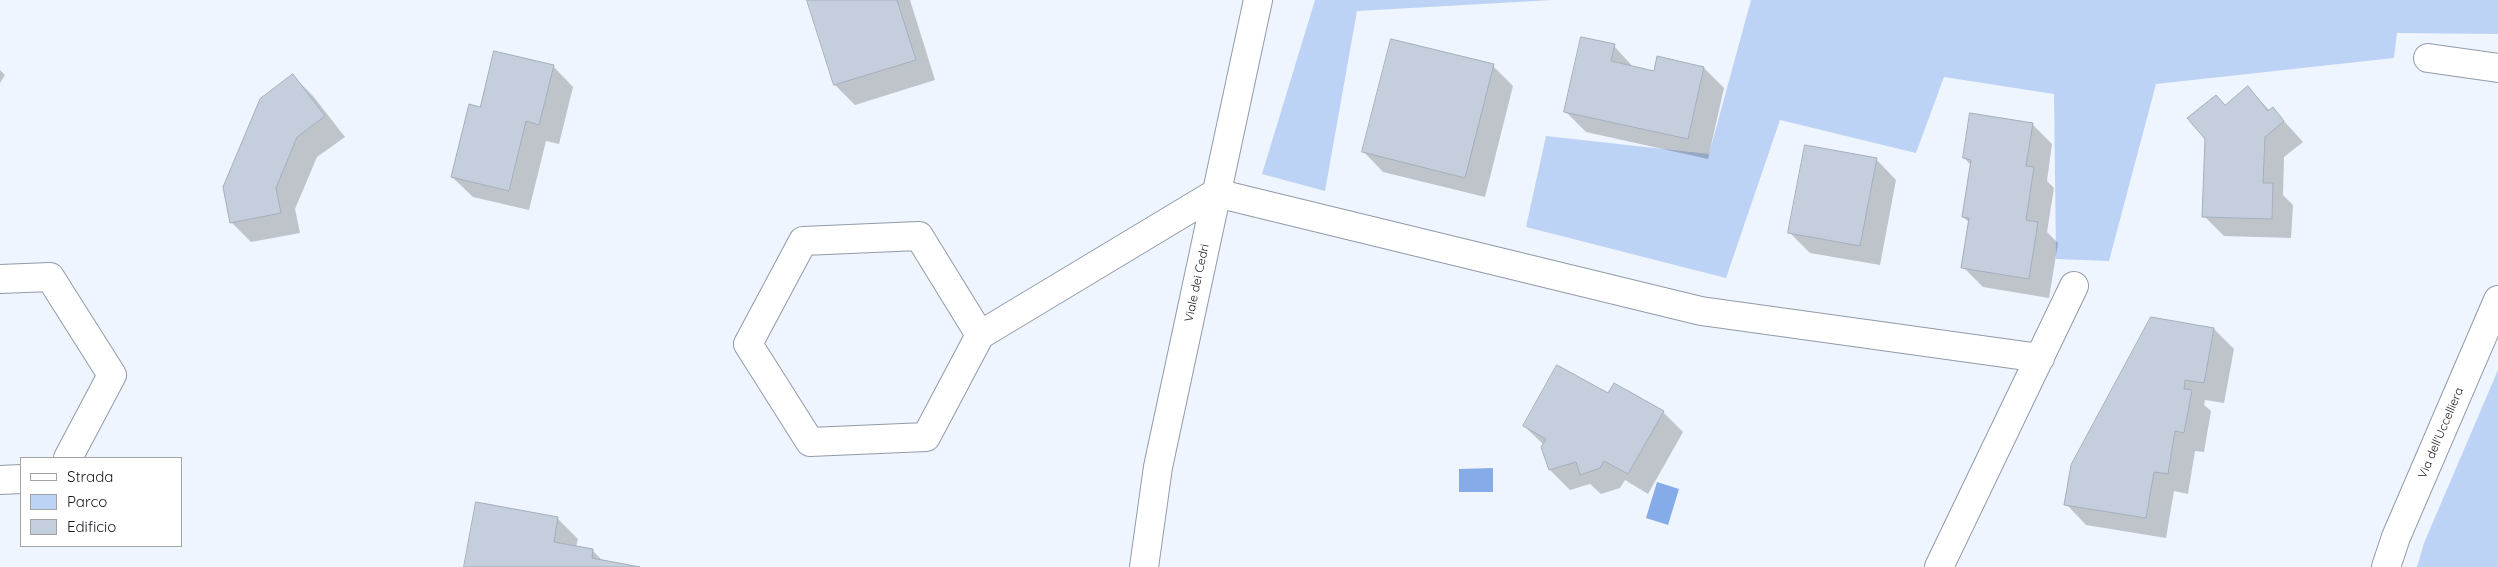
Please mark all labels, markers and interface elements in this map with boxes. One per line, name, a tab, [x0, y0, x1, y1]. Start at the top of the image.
street label: Viale dei Cedri	[1182, 243, 1212, 323]
street label: Via dell'Uccelliera	[2415, 385, 2467, 481]
legend	[20, 457, 182, 547]
text: Strada	[67, 467, 113, 486]
text: Parco	[67, 492, 107, 511]
text: Edificio	[67, 517, 116, 536]

